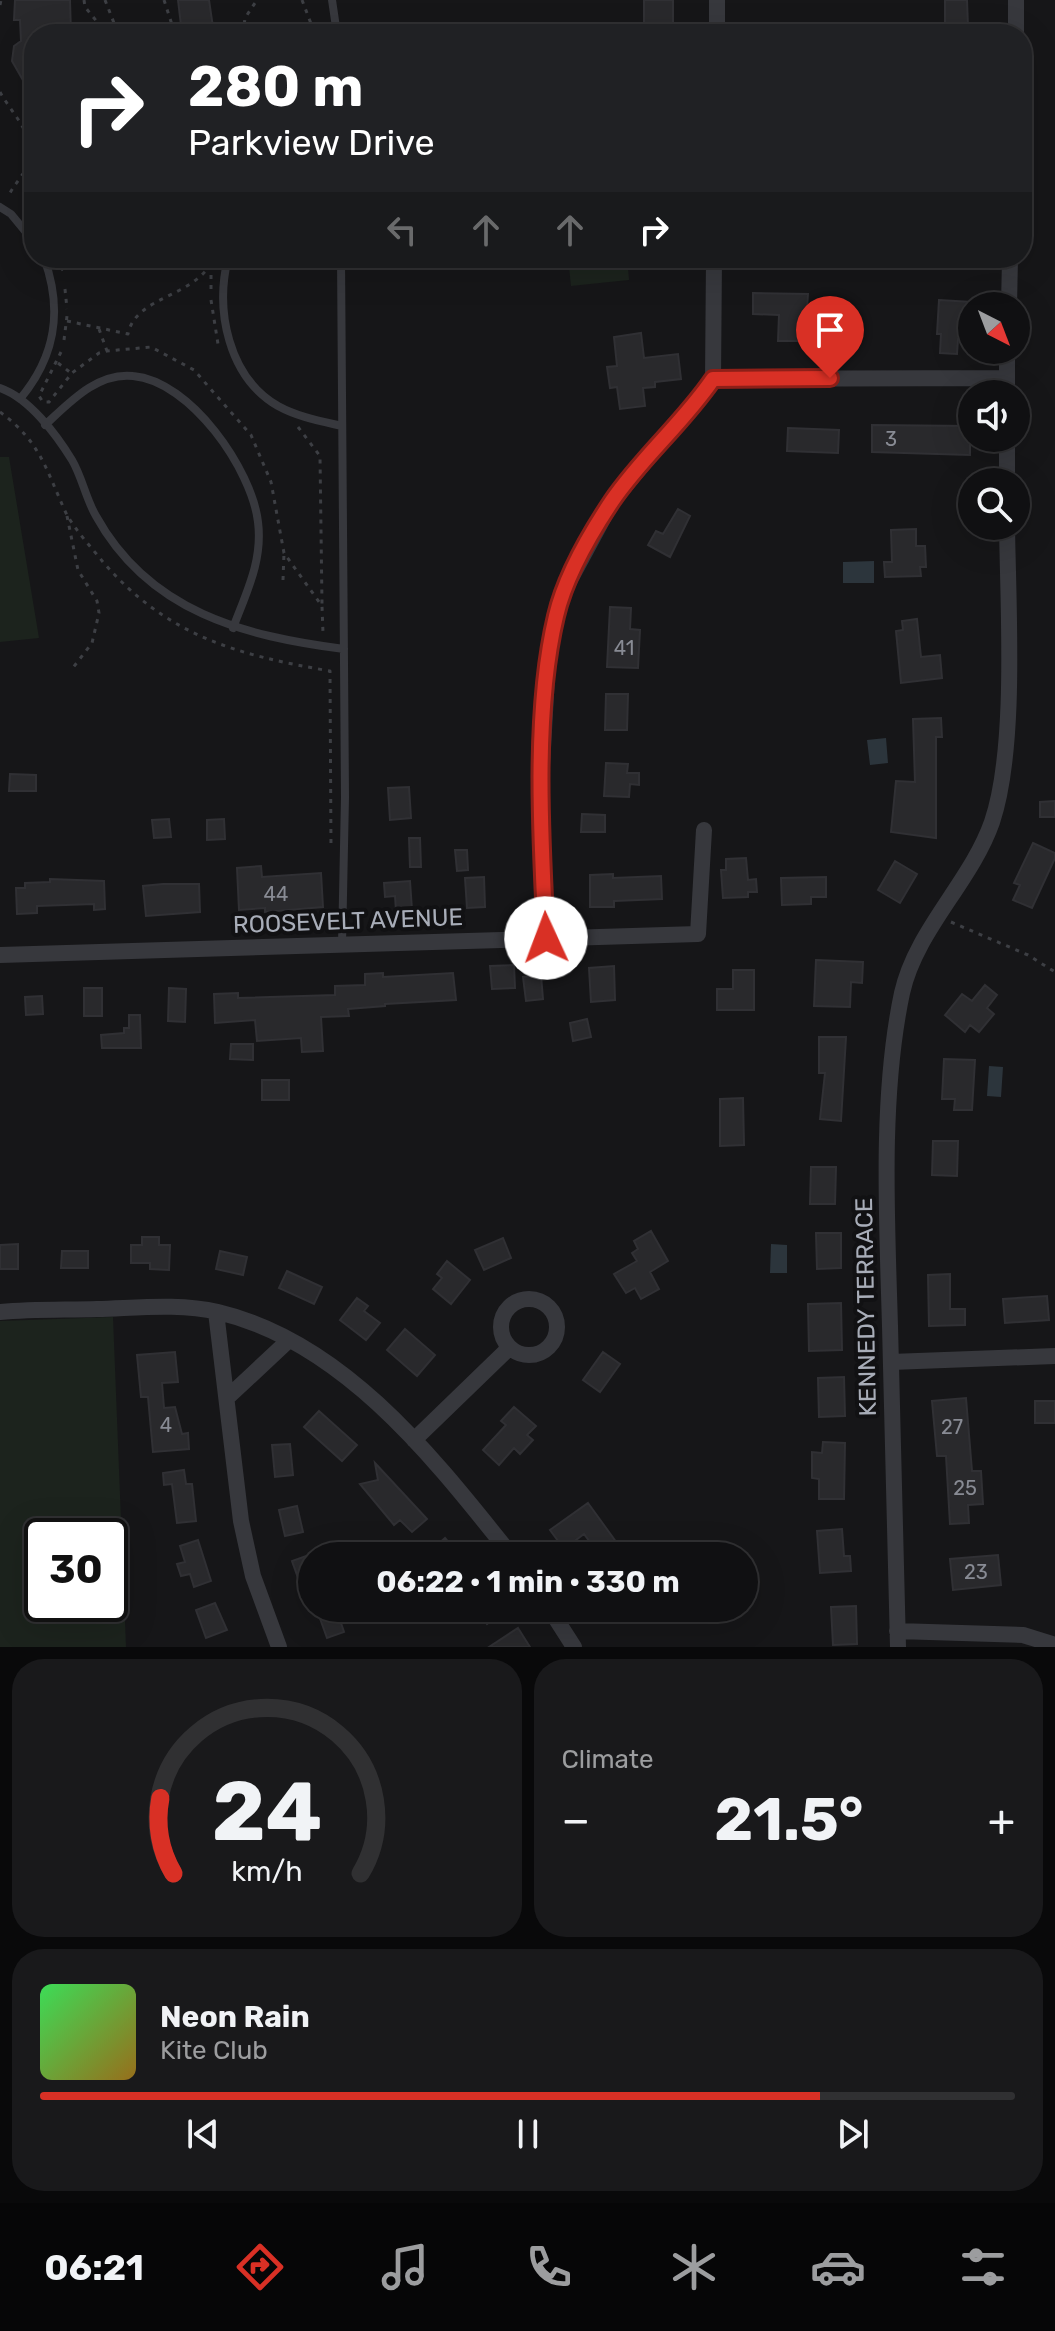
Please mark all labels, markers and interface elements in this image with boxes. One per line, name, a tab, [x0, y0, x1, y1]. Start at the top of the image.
text: 280 m	[188, 54, 364, 120]
icon: right	[56, 56, 160, 160]
text: Parkview Drive	[188, 121, 435, 164]
icon: left	[380, 208, 424, 252]
icon: ahead	[464, 208, 508, 252]
icon: ahead	[548, 208, 592, 252]
icon: right	[632, 208, 676, 252]
north arrow	[958, 292, 1030, 364]
map controls	[958, 292, 1030, 540]
pin	[796, 296, 864, 378]
icon: arrive	[808, 308, 852, 352]
button: sound	[958, 380, 1030, 452]
house number: 3	[885, 427, 897, 451]
button: search	[958, 468, 1030, 540]
house number: 41	[614, 636, 634, 660]
house number: 44	[264, 882, 288, 906]
position arrow	[504, 896, 588, 980]
street label: ROOSEVELT AVENUE	[233, 903, 463, 939]
street label: KENNEDY TERRACE	[850, 1197, 882, 1417]
house number: 4	[160, 1413, 172, 1437]
house number: 27	[941, 1415, 963, 1439]
house number: 25	[953, 1476, 977, 1500]
speed limit sign: 30	[24, 1518, 128, 1622]
house number: 23	[964, 1560, 988, 1584]
text: 06:22 · 1 min · 330 m	[376, 1564, 680, 1600]
text: Climate	[562, 1744, 654, 1775]
text: 24	[211, 1762, 322, 1861]
text: 21.5°	[714, 1784, 863, 1855]
text: −	[562, 1794, 590, 1846]
text: +	[988, 1794, 1015, 1846]
text: km/h	[231, 1854, 302, 1888]
text: Neon Rain	[160, 1999, 310, 2035]
text: Kite Club	[160, 2035, 268, 2066]
icon: previous	[181, 2112, 225, 2156]
icon: pause	[506, 2112, 550, 2156]
icon: next	[831, 2112, 875, 2156]
icon: directions	[232, 2239, 288, 2295]
icon: music	[377, 2239, 433, 2295]
icon: phone	[521, 2239, 577, 2295]
icon: climate	[666, 2239, 722, 2295]
icon: car	[810, 2239, 866, 2295]
icon: filters	[955, 2239, 1011, 2295]
text: 06:21	[44, 2246, 144, 2289]

